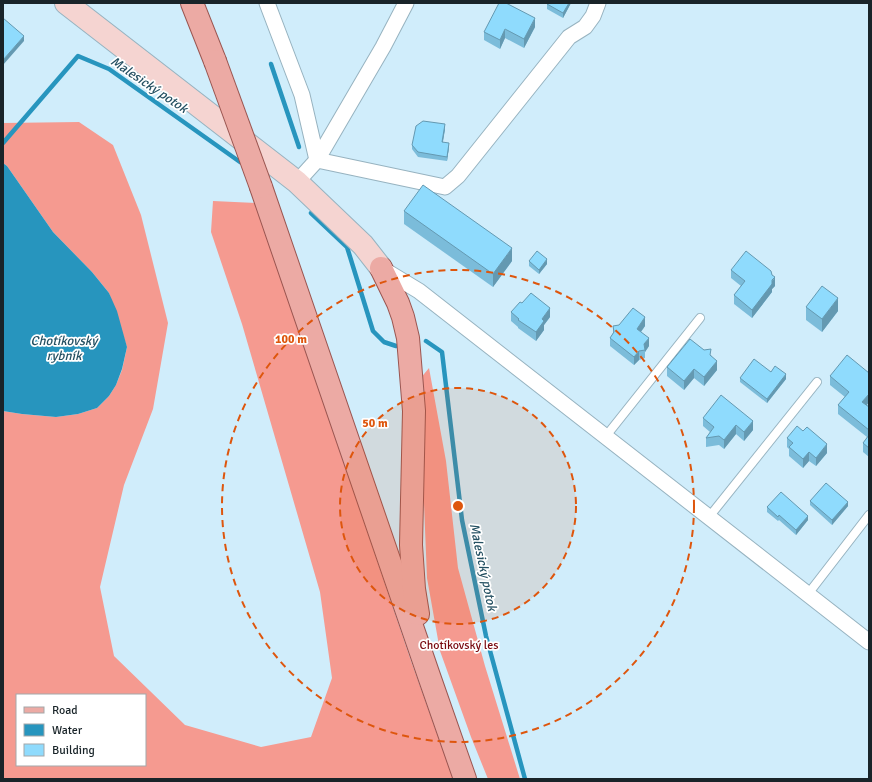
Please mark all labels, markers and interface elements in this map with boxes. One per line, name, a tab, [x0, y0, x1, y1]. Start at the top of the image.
water label: Malesický potok	[107, 53, 192, 117]
text: 100 m	[275, 332, 307, 347]
water label: Chotíkovský rybník	[31, 333, 99, 364]
text: 50 m	[362, 416, 388, 431]
centre of rings	[451, 499, 465, 513]
water label: Malesický potok	[466, 522, 500, 614]
park label: Chotíkovský les	[420, 638, 499, 653]
legend	[16, 694, 146, 766]
text: Road	[52, 703, 78, 718]
text: Water	[52, 723, 83, 738]
text: Building	[52, 743, 95, 758]

